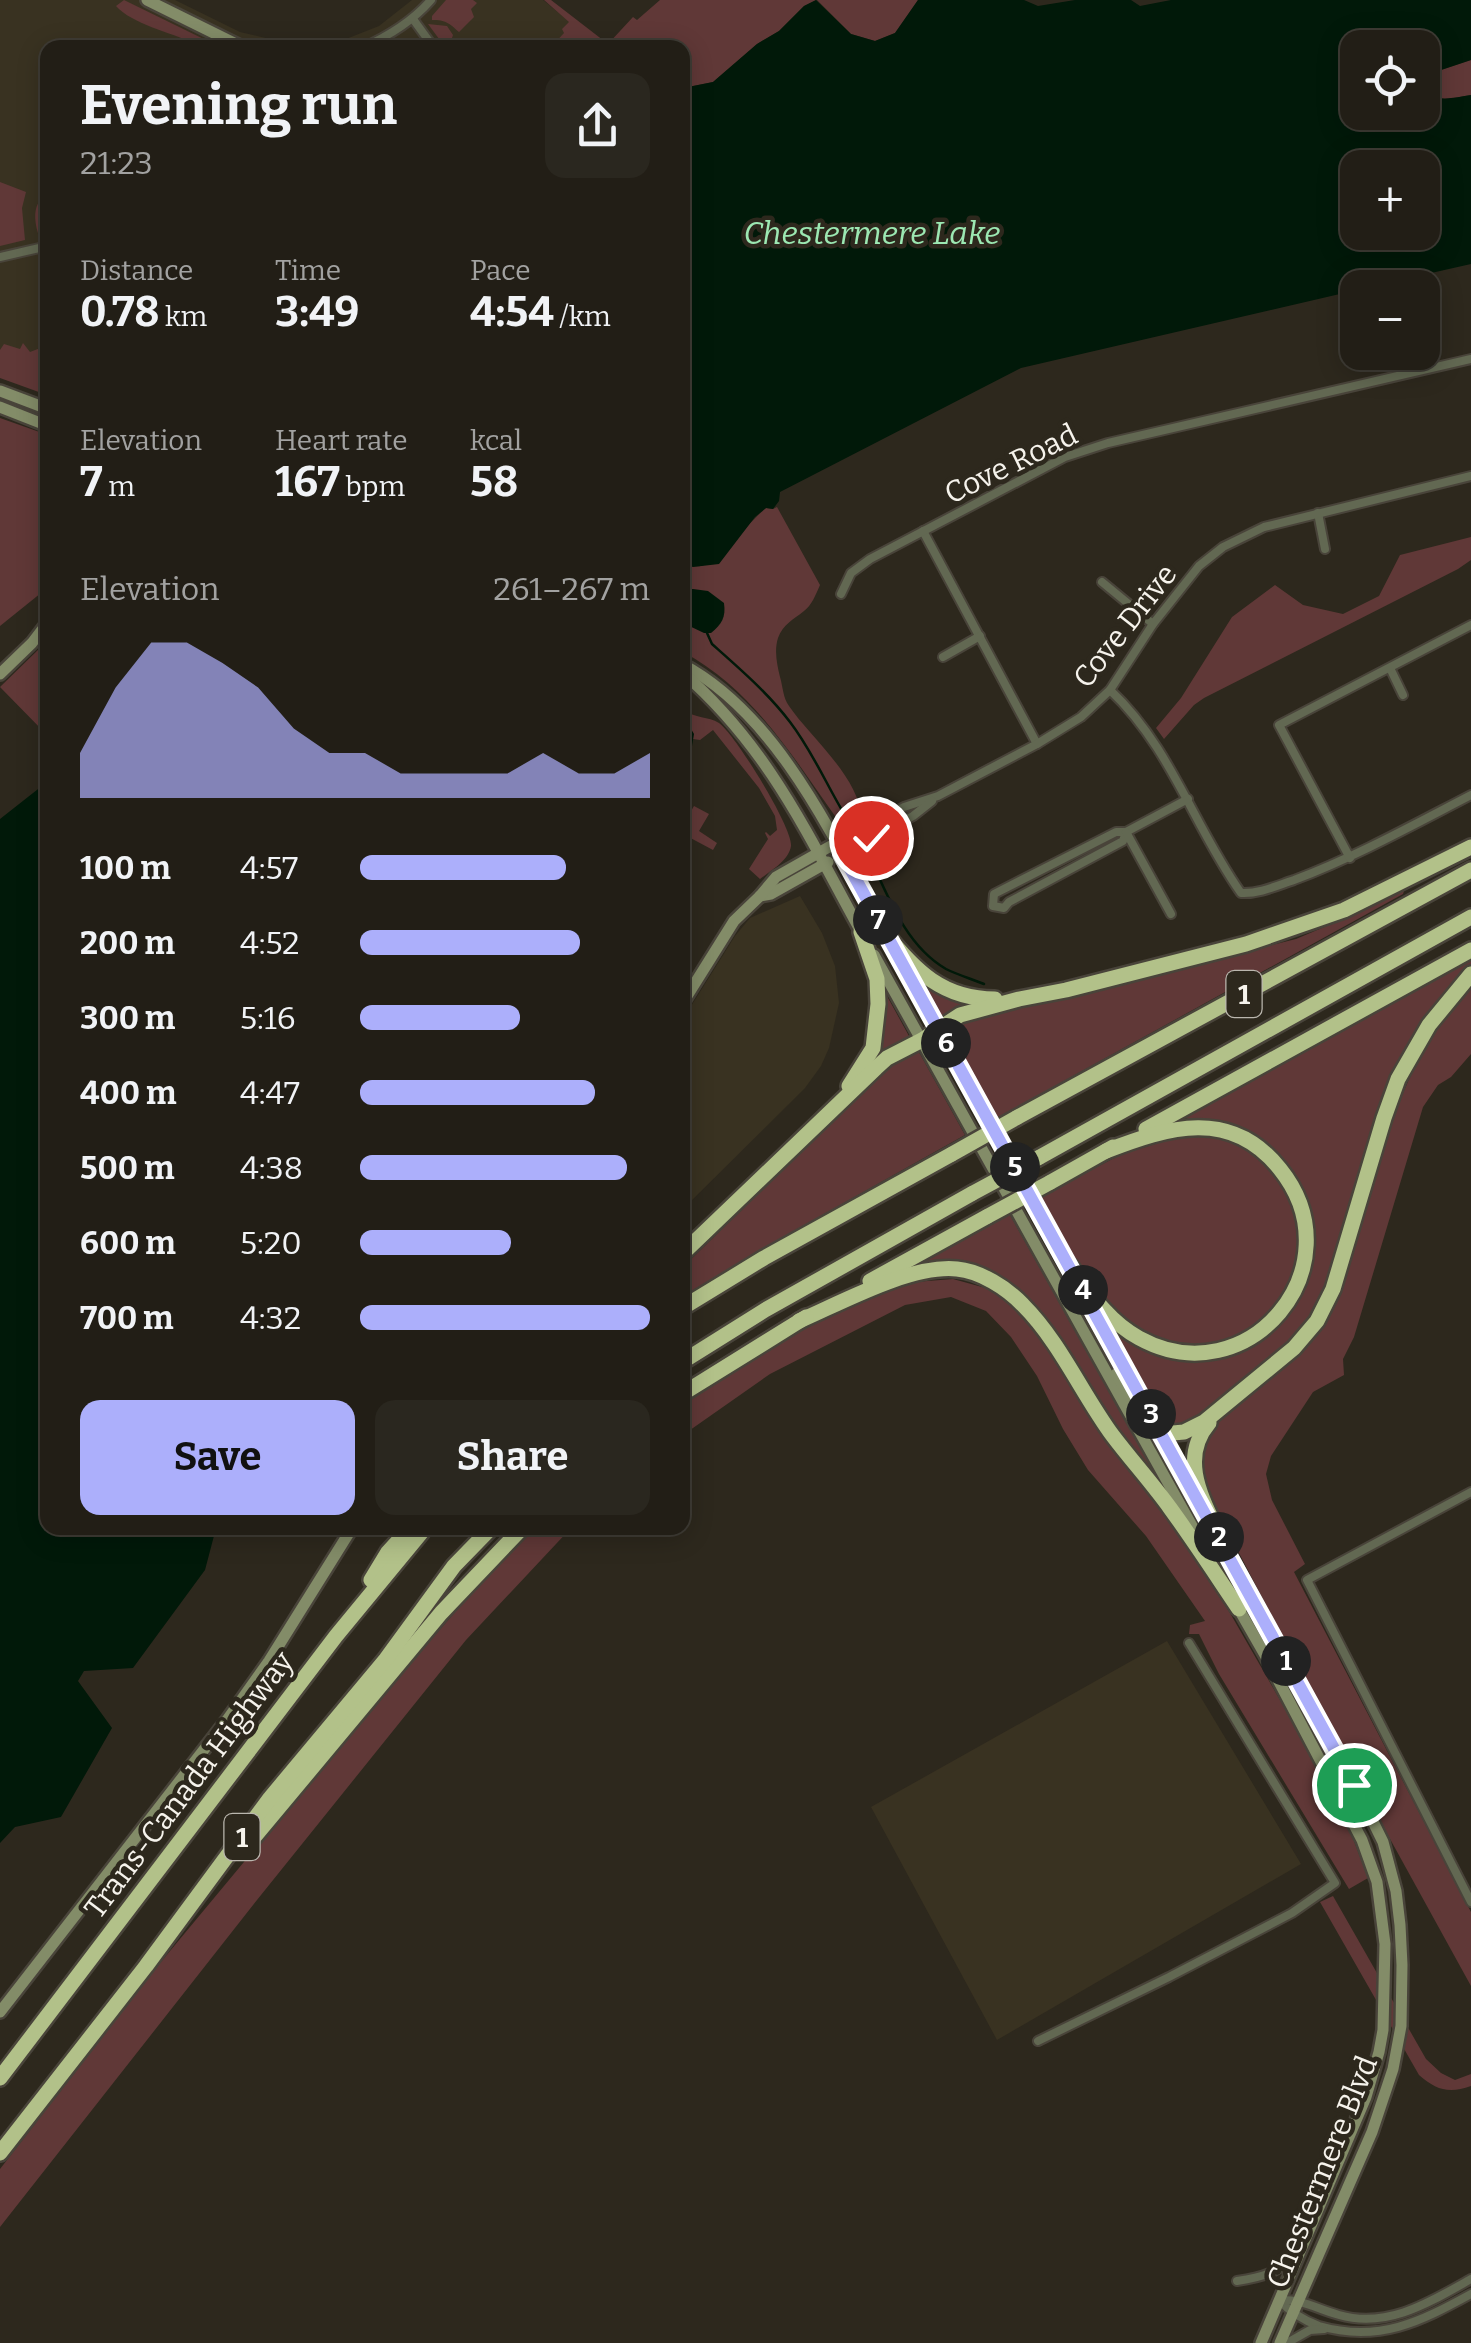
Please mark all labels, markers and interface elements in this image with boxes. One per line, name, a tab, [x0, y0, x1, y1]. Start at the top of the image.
map controls	[1340, 30, 1440, 370]
button: locate	[1340, 30, 1440, 130]
text: Evening run	[80, 73, 397, 139]
button: share	[545, 73, 650, 178]
text: 21:23	[80, 144, 153, 182]
button: +	[1340, 150, 1440, 250]
water label: Chestermere Lake	[744, 214, 1000, 252]
text: Distance	[80, 254, 193, 287]
text: Time	[275, 254, 341, 287]
text: Pace	[470, 254, 530, 287]
button: −	[1340, 270, 1440, 370]
text: 0.78	[80, 287, 159, 337]
text: 3:49	[275, 287, 359, 337]
text: 4:54	[470, 287, 554, 337]
text: km	[159, 300, 207, 333]
text: /km	[554, 300, 611, 333]
street label: Cove Road	[939, 416, 1084, 512]
text: Elevation	[80, 424, 202, 457]
text: Heart rate	[275, 424, 407, 457]
text: kcal	[470, 424, 522, 457]
text: 7	[80, 457, 103, 507]
text: 167	[275, 457, 340, 507]
text: 58	[470, 457, 518, 507]
text: m	[103, 470, 135, 503]
text: bpm	[340, 470, 405, 503]
street label: Cove Drive	[1066, 557, 1184, 695]
text: Elevation	[80, 570, 220, 608]
text: 261–267 m	[493, 570, 650, 608]
pin	[829, 796, 914, 881]
icon: check	[844, 811, 899, 866]
text: 100 m	[80, 849, 171, 887]
text: 4:57	[240, 849, 298, 887]
pin: 7	[853, 895, 903, 945]
text: 7	[870, 903, 886, 936]
text: 200 m	[80, 924, 175, 962]
text: 4:52	[240, 924, 299, 962]
road number: 1	[1226, 971, 1262, 1017]
text: 300 m	[80, 999, 175, 1037]
text: 5:16	[240, 999, 296, 1037]
pin: 6	[921, 1018, 971, 1068]
text: 6	[938, 1026, 954, 1059]
text: 400 m	[80, 1074, 176, 1112]
text: 4:47	[240, 1074, 300, 1112]
pin: 5	[990, 1142, 1040, 1192]
text: 500 m	[80, 1149, 174, 1187]
text: 4:38	[240, 1149, 303, 1187]
text: 5	[1007, 1150, 1023, 1183]
text: 600 m	[80, 1224, 176, 1262]
text: 5:20	[240, 1224, 302, 1262]
pin: 4	[1058, 1265, 1108, 1315]
text: 4	[1074, 1273, 1092, 1306]
text: 700 m	[80, 1299, 174, 1337]
text: 4:32	[240, 1299, 301, 1337]
pin: 3	[1126, 1389, 1176, 1439]
text: 3	[1143, 1397, 1159, 1430]
button: Save	[80, 1400, 355, 1515]
button: Share	[375, 1400, 650, 1515]
pin: 2	[1194, 1512, 1244, 1562]
text: 2	[1211, 1520, 1227, 1553]
pin: 1	[1261, 1636, 1311, 1686]
street label: Trans-Canada Highway	[77, 1644, 301, 1926]
text: 1	[1280, 1644, 1292, 1677]
pin	[1312, 1743, 1397, 1828]
icon: arrive	[1327, 1758, 1382, 1813]
road number: 1	[224, 1814, 260, 1860]
street label: Chestermere Blvd	[1259, 2050, 1385, 2294]

